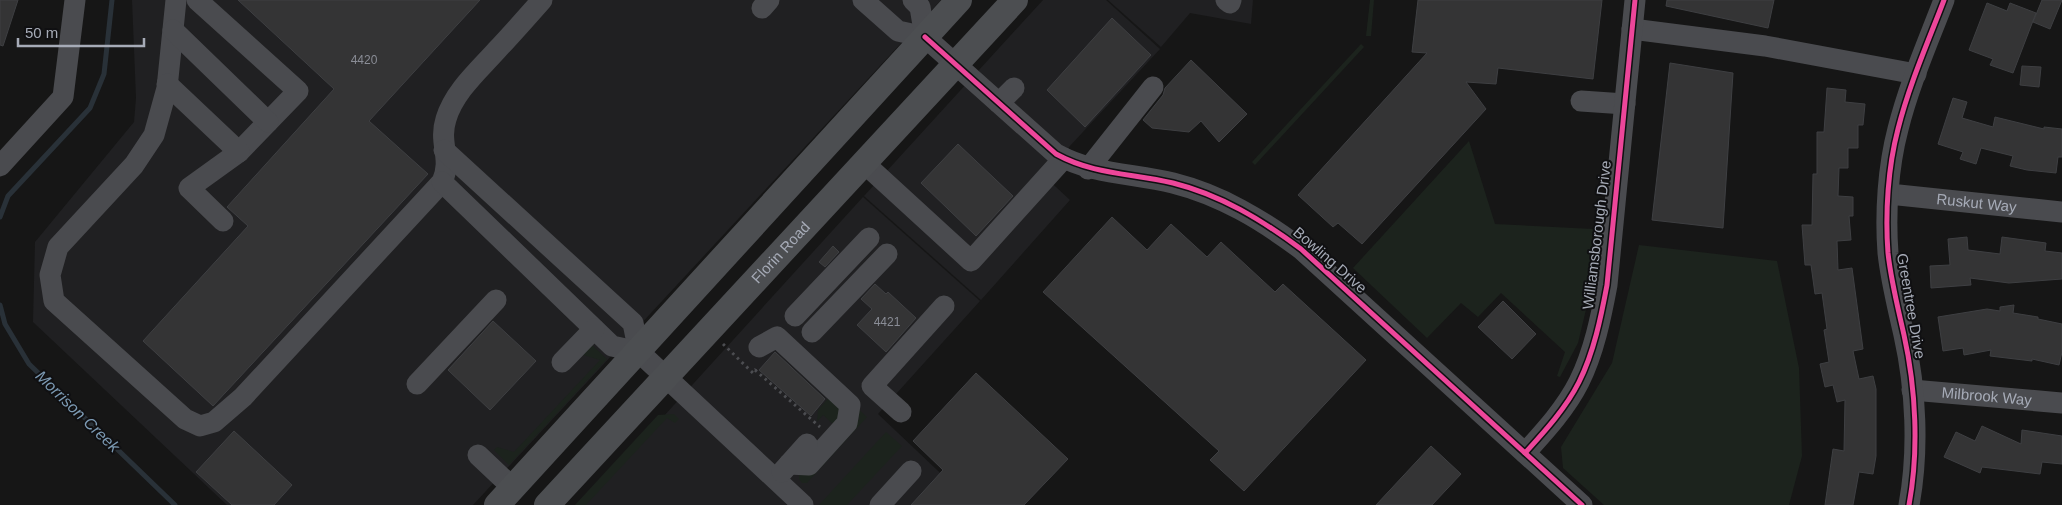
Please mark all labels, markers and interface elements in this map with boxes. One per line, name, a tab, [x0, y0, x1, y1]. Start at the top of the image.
scale bar	[18, 15, 144, 47]
text: 50 m	[25, 24, 58, 41]
house number: 4420	[351, 53, 378, 67]
street label: Williamsborough Drive	[1579, 159, 1614, 310]
street label: Ruskut Way	[1936, 190, 2018, 215]
street label: Florin Road	[748, 218, 813, 287]
street label: Bowling Drive	[1290, 223, 1371, 296]
street label: Greentree Drive	[1894, 252, 1929, 360]
house number: 4421	[874, 315, 901, 329]
water label: Morrison Creek	[32, 367, 124, 456]
street label: Milbrook Way	[1941, 384, 2033, 408]

